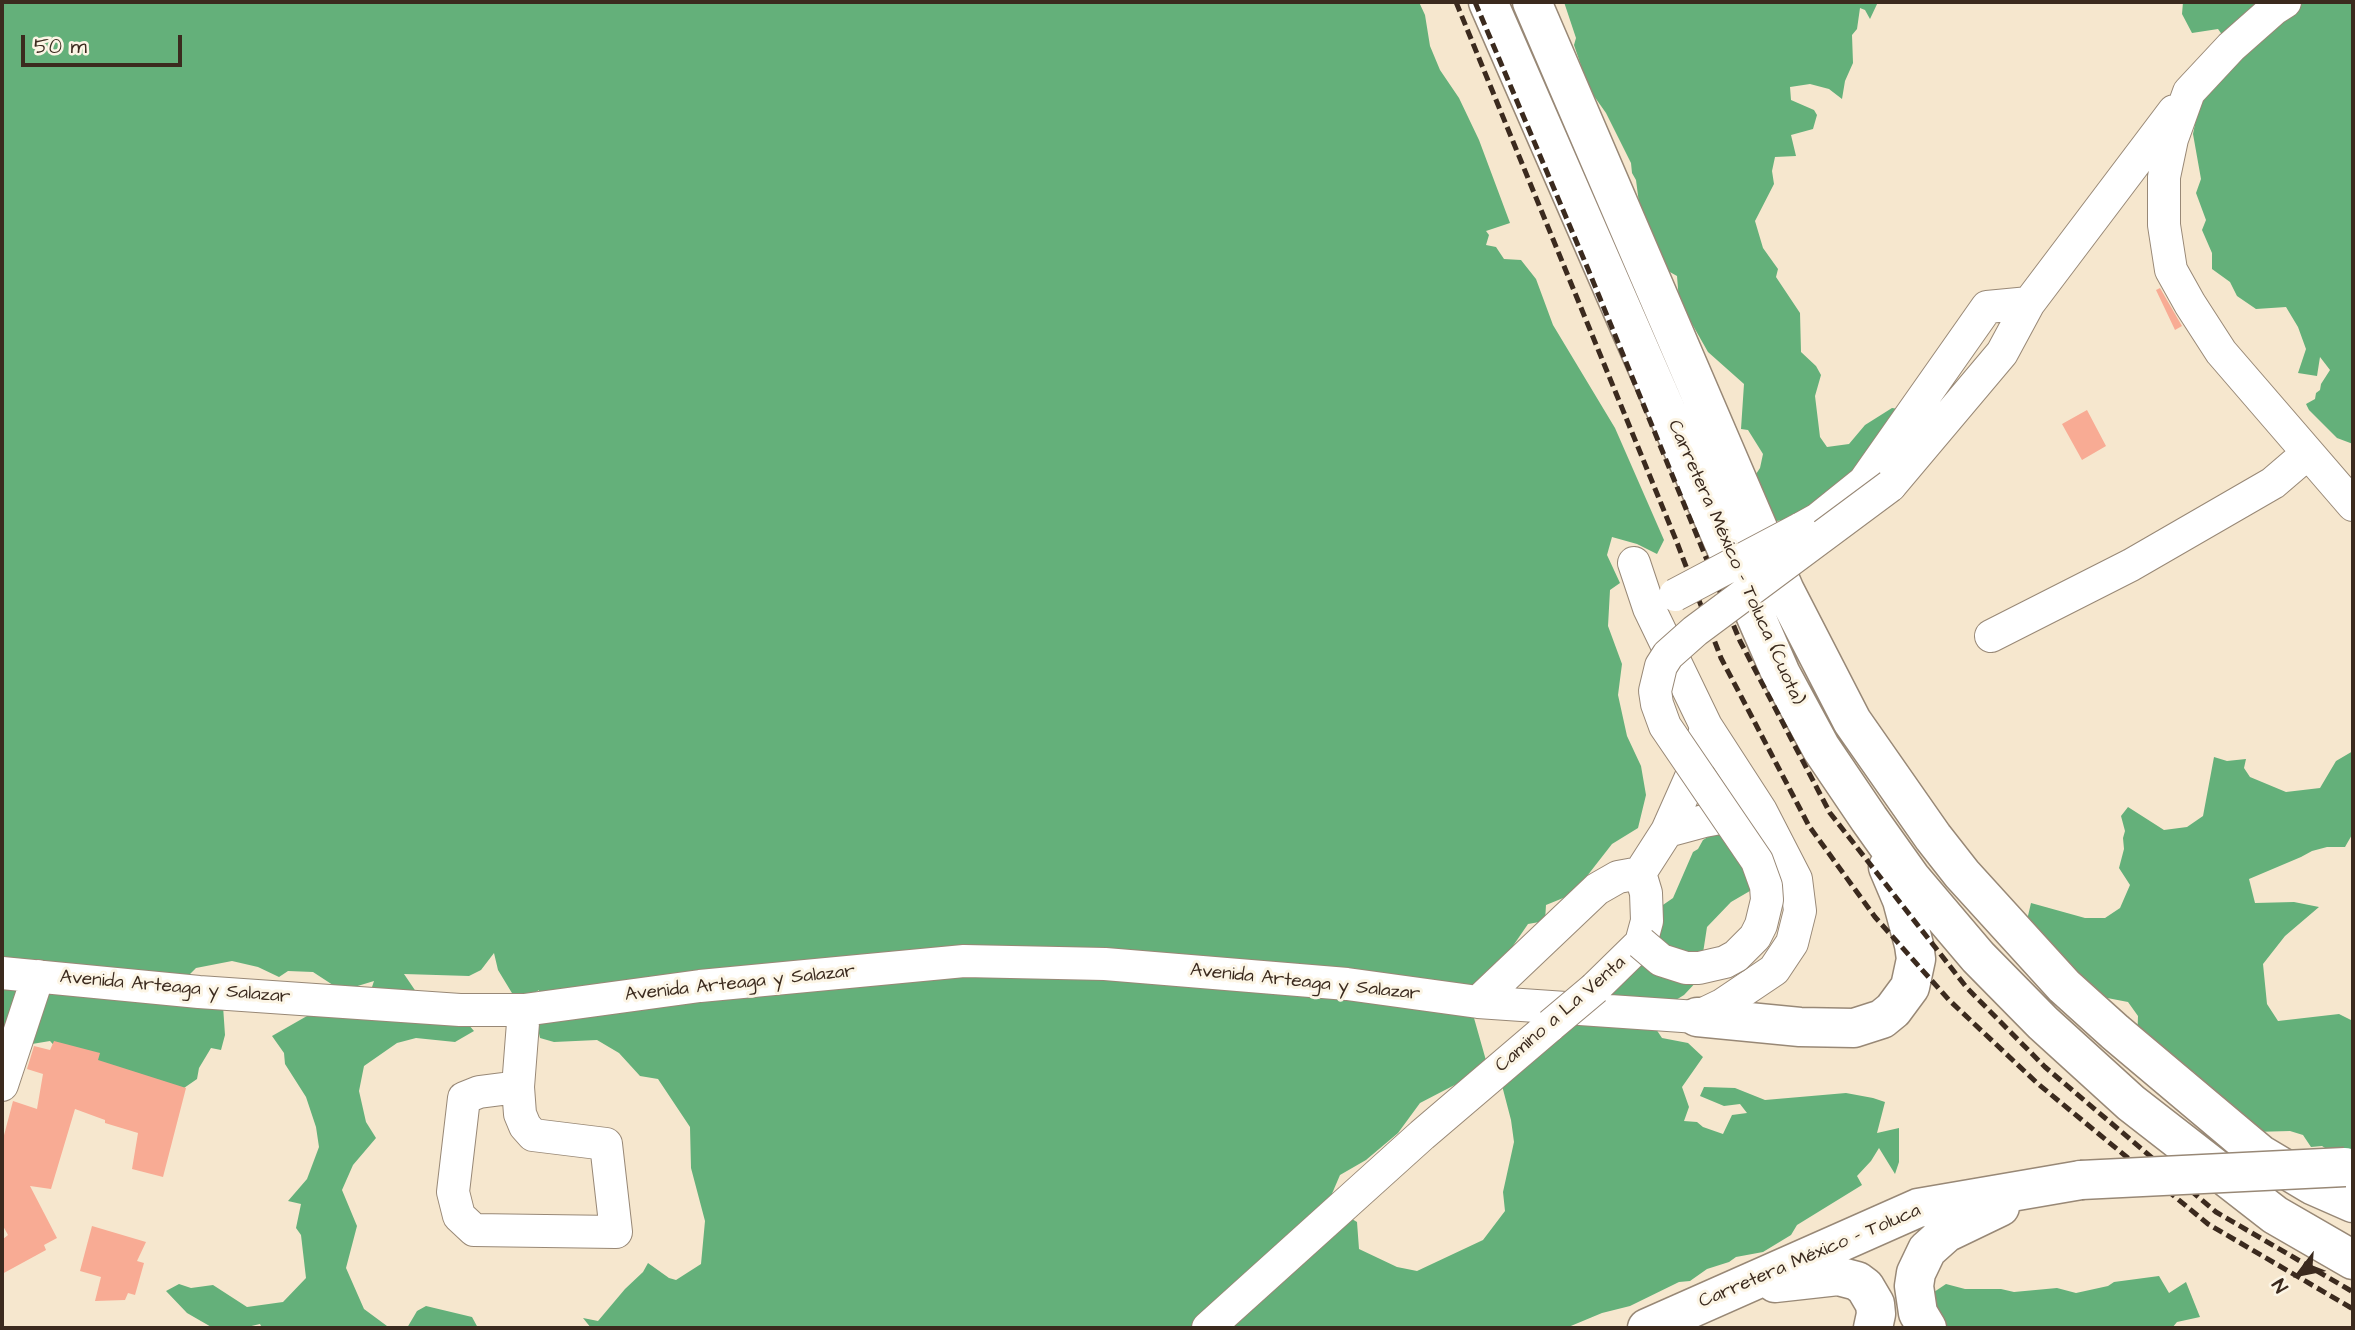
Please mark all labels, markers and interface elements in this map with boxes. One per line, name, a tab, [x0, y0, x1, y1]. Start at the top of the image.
scale bar	[24, 21, 186, 65]
text: 50 m	[34, 32, 87, 61]
street label: Carretera México - Toluca (Cuota)	[1662, 417, 1808, 709]
street label: Camino a La Venta	[1491, 952, 1631, 1078]
street label: Avenida Arteaga y Salazar	[1189, 960, 1421, 1006]
street label: Avenida Arteaga y Salazar	[624, 961, 856, 1007]
street label: Avenida Arteaga y Salazar	[59, 967, 291, 1009]
street label: Carretera México - Toluca	[1696, 1200, 1924, 1314]
north arrow	[2264, 1239, 2334, 1309]
text: N	[2266, 1273, 2295, 1298]

